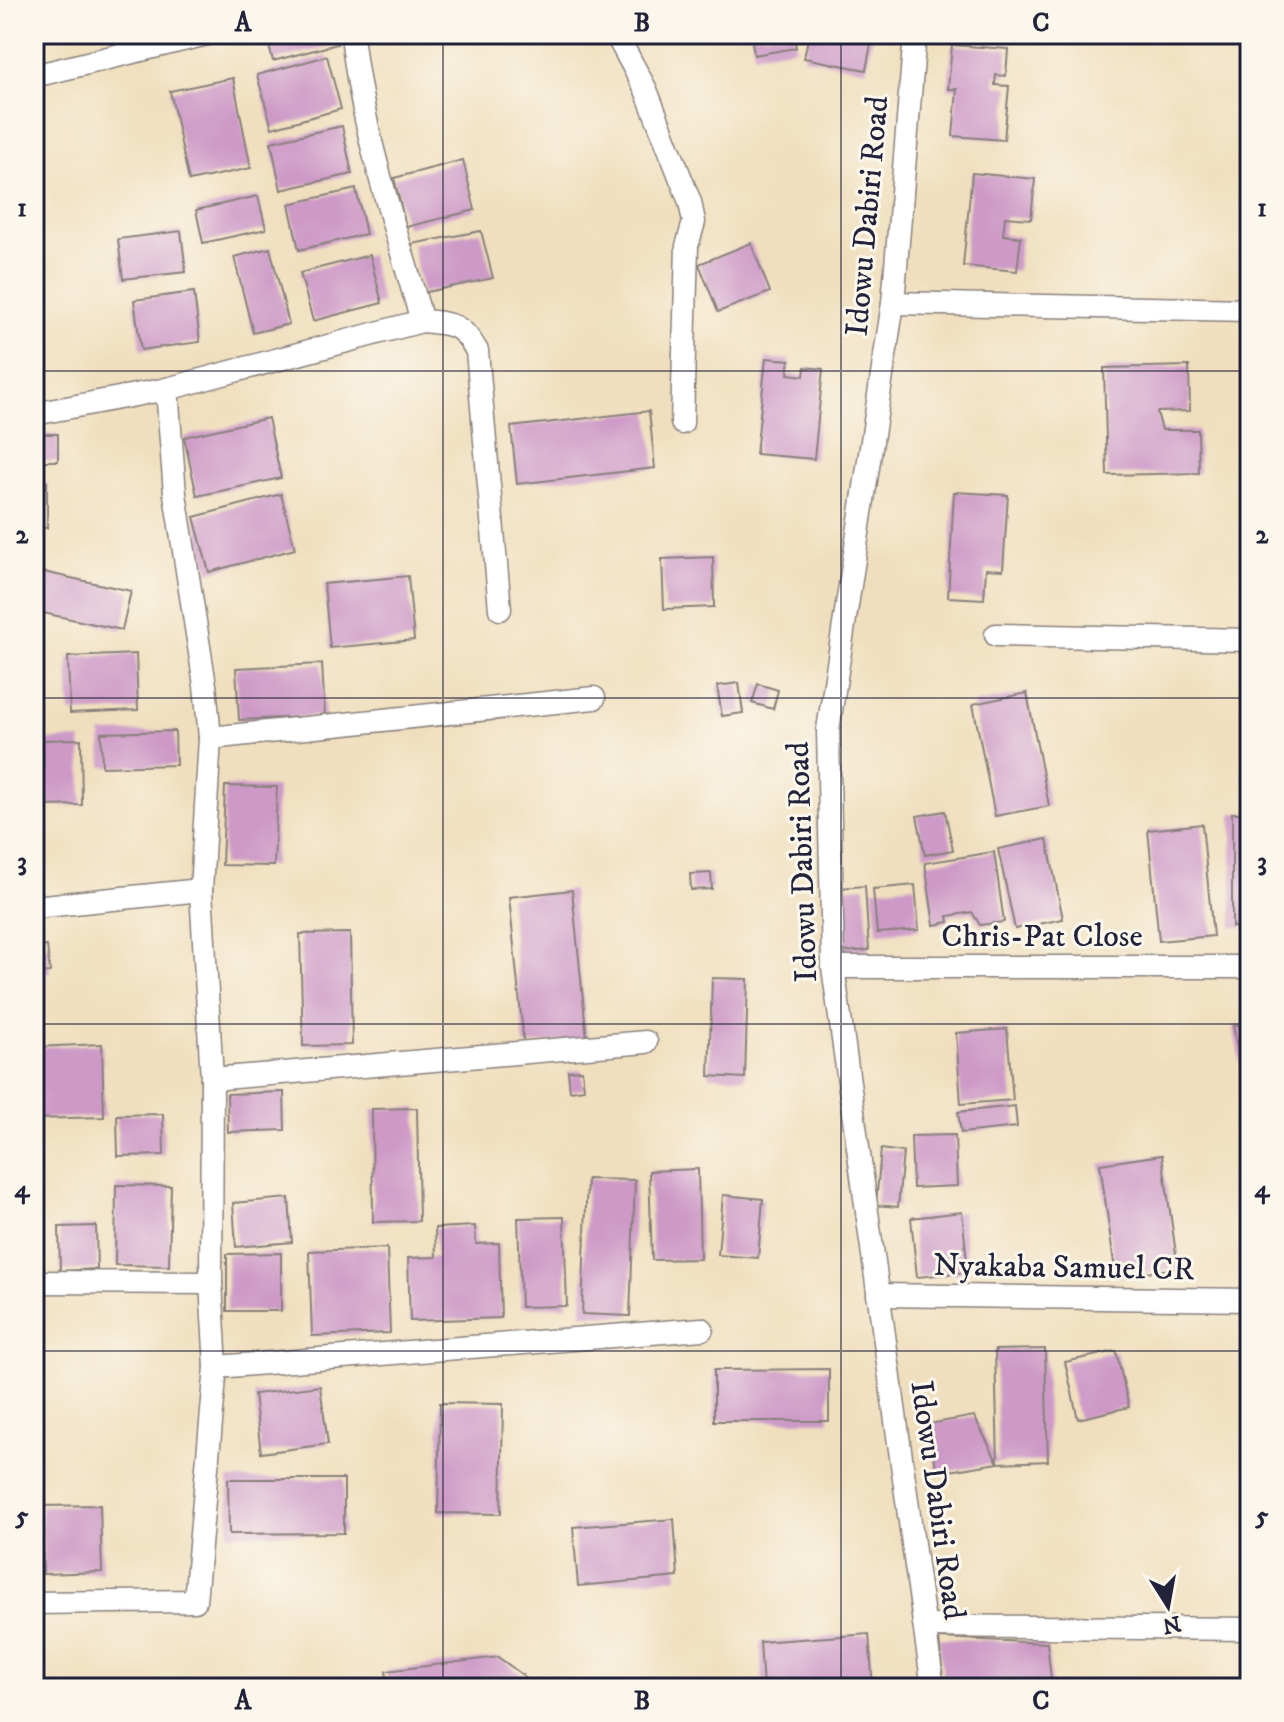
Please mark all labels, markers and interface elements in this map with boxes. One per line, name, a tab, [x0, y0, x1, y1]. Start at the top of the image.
text: A	[234, 7, 253, 40]
text: B	[634, 7, 650, 40]
text: C	[1032, 7, 1050, 40]
street label: Idowu Dabiri Road	[838, 94, 898, 338]
text: 1	[17, 192, 27, 225]
text: 1	[1257, 192, 1267, 225]
text: 2	[16, 519, 30, 552]
text: 2	[1256, 519, 1270, 552]
street label: Idowu Dabiri Road	[779, 741, 827, 983]
text: 3	[17, 846, 27, 879]
text: 3	[1257, 846, 1267, 879]
street label: Chris-Pat Close	[941, 917, 1143, 957]
text: 4	[15, 1173, 31, 1206]
text: 4	[1255, 1173, 1271, 1206]
street label: Nyakaba Samuel CR	[933, 1246, 1195, 1290]
street label: Idowu Dabiri Road	[900, 1378, 974, 1622]
text: 5	[15, 1500, 29, 1533]
text: 5	[1255, 1500, 1269, 1533]
north arrow	[1128, 1566, 1208, 1646]
text: N	[1160, 1609, 1183, 1639]
text: A	[234, 1685, 253, 1718]
text: B	[634, 1685, 650, 1718]
text: C	[1032, 1685, 1050, 1718]

